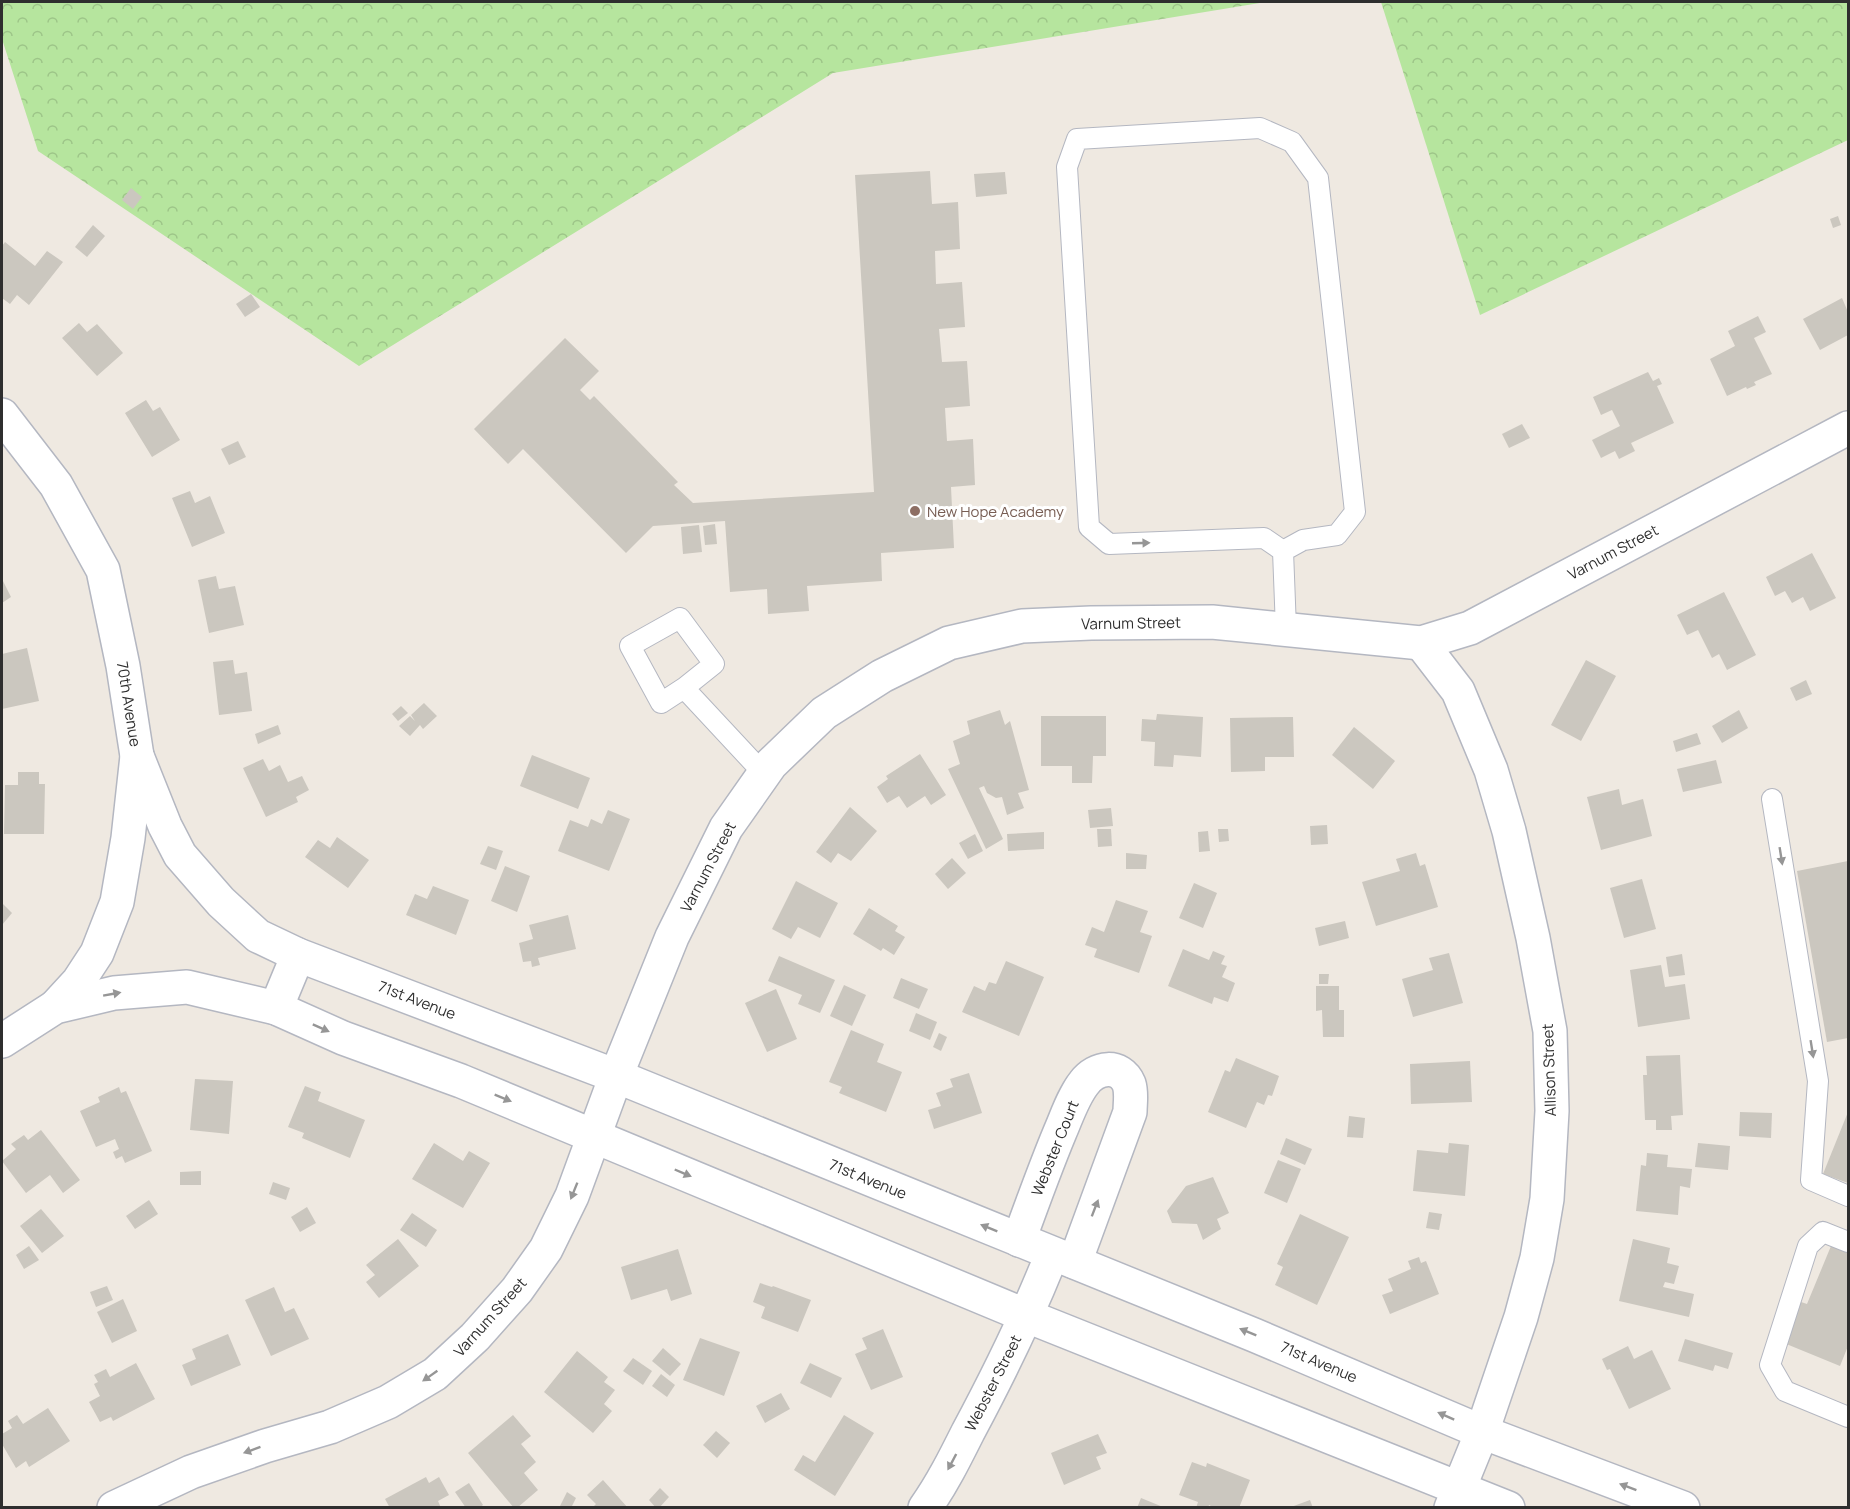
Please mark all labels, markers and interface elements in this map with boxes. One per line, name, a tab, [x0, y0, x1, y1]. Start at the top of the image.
place label: New Hope Academy	[927, 501, 1064, 522]
marker: New Hope Academy	[908, 504, 922, 518]
street label: Varnum Street	[1564, 519, 1662, 585]
one-way arrow	[1132, 538, 1151, 547]
street label: Varnum Street	[1081, 612, 1181, 634]
street label: 70th Avenue	[112, 660, 146, 748]
street label: Varnum Street	[675, 818, 741, 916]
one-way arrow	[1777, 847, 1786, 866]
street label: 71st Avenue	[375, 976, 459, 1025]
one-way arrow	[102, 989, 121, 998]
one-way arrow	[312, 1023, 329, 1032]
street label: Allison Street	[1537, 1023, 1561, 1117]
one-way arrow	[1808, 1040, 1817, 1059]
one-way arrow	[494, 1093, 512, 1103]
street label: Webster Court	[1026, 1097, 1084, 1199]
street label: 71st Avenue	[826, 1154, 910, 1204]
one-way arrow	[674, 1168, 692, 1178]
one-way arrow	[569, 1182, 579, 1200]
one-way arrow	[1090, 1198, 1100, 1216]
one-way arrow	[979, 1223, 997, 1233]
street label: Varnum Street	[449, 1273, 531, 1361]
one-way arrow	[1238, 1327, 1256, 1337]
street label: Webster Street	[960, 1331, 1026, 1435]
street label: 71st Avenue	[1277, 1336, 1361, 1388]
one-way arrow	[423, 1370, 439, 1382]
one-way arrow	[1438, 1412, 1455, 1421]
one-way arrow	[243, 1446, 261, 1456]
one-way arrow	[947, 1453, 957, 1470]
one-way arrow	[1619, 1482, 1637, 1491]

